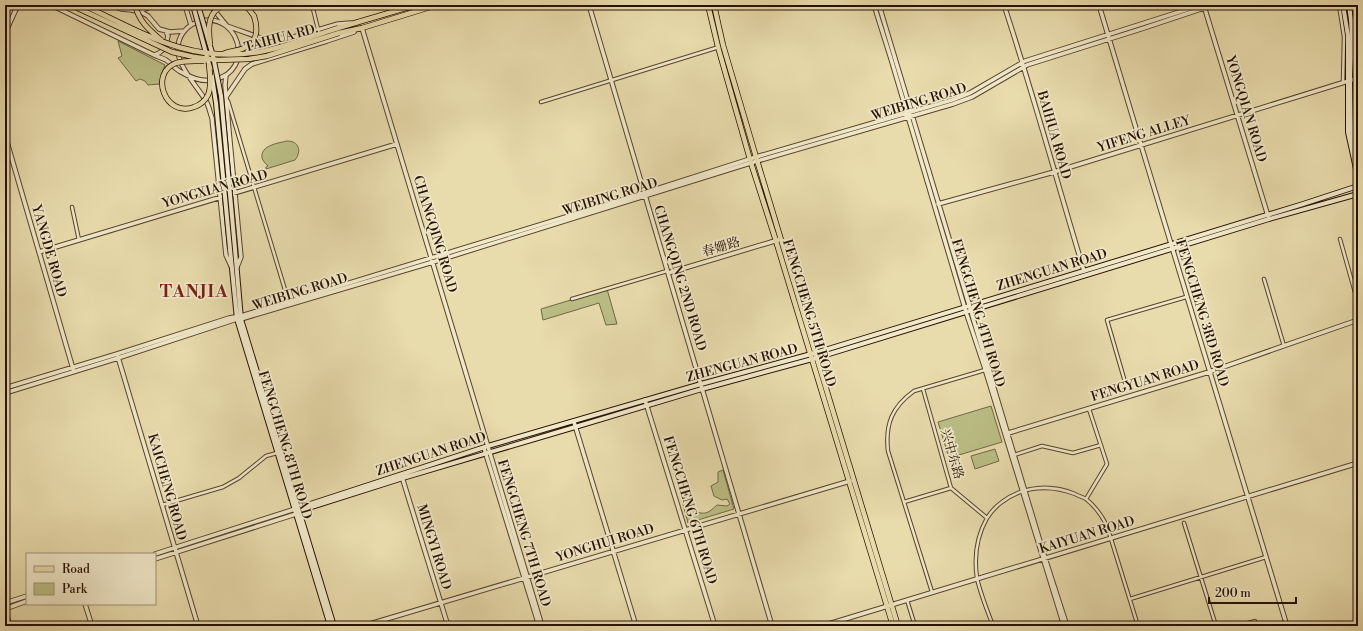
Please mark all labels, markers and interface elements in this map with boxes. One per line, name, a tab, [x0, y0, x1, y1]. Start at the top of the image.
street label: TAIHUA RD.	[242, 20, 320, 56]
street label: YONGQIAN ROAD	[1222, 53, 1270, 164]
street label: WEIBING ROAD	[868, 80, 969, 124]
street label: BAIHUA ROAD	[1033, 88, 1074, 181]
street label: YIFENG ALLEY	[1095, 112, 1194, 156]
street label: YONGXIAN ROAD	[160, 166, 269, 212]
street label: CHANGQING ROAD	[410, 173, 460, 295]
street label: WEIBING ROAD	[559, 175, 660, 219]
street label: YANGDE ROAD	[28, 202, 70, 299]
street label: CHANGQING 2ND ROAD	[650, 203, 710, 353]
street label: 春姗路	[700, 234, 742, 260]
street label: FENGCHENG 5TH ROAD	[779, 237, 839, 389]
street label: FENGCHENG 4TH ROAD	[948, 237, 1008, 389]
street label: FENGCHENG 3RD ROAD	[1172, 237, 1232, 389]
street label: ZHENGUAN ROAD	[995, 246, 1109, 294]
street label: WEIBING ROAD	[249, 270, 350, 314]
district label: TANJIA	[160, 281, 228, 303]
street label: ZHENGUAN ROAD	[685, 340, 799, 386]
street label: FENGYUAN ROAD	[1089, 357, 1201, 405]
street label: FENGCHENG 8TH ROAD	[255, 369, 315, 521]
street label: 兴中东路	[937, 427, 967, 481]
street label: ZHENGUAN ROAD	[374, 429, 488, 479]
street label: KAICHENG ROAD	[144, 432, 190, 542]
street label: FENGCHENG 6TH ROAD	[660, 434, 720, 586]
street label: FENGCHENG 7TH ROAD	[494, 458, 554, 608]
street label: MINGYI ROAD	[413, 502, 455, 592]
street label: KAIYUAN ROAD	[1037, 513, 1137, 557]
street label: YONGHUI ROAD	[553, 520, 656, 566]
legend	[26, 553, 156, 605]
text: Road	[62, 562, 90, 577]
scale bar	[1209, 579, 1296, 605]
text: Park	[62, 582, 88, 597]
text: 200 m	[1215, 586, 1251, 601]

